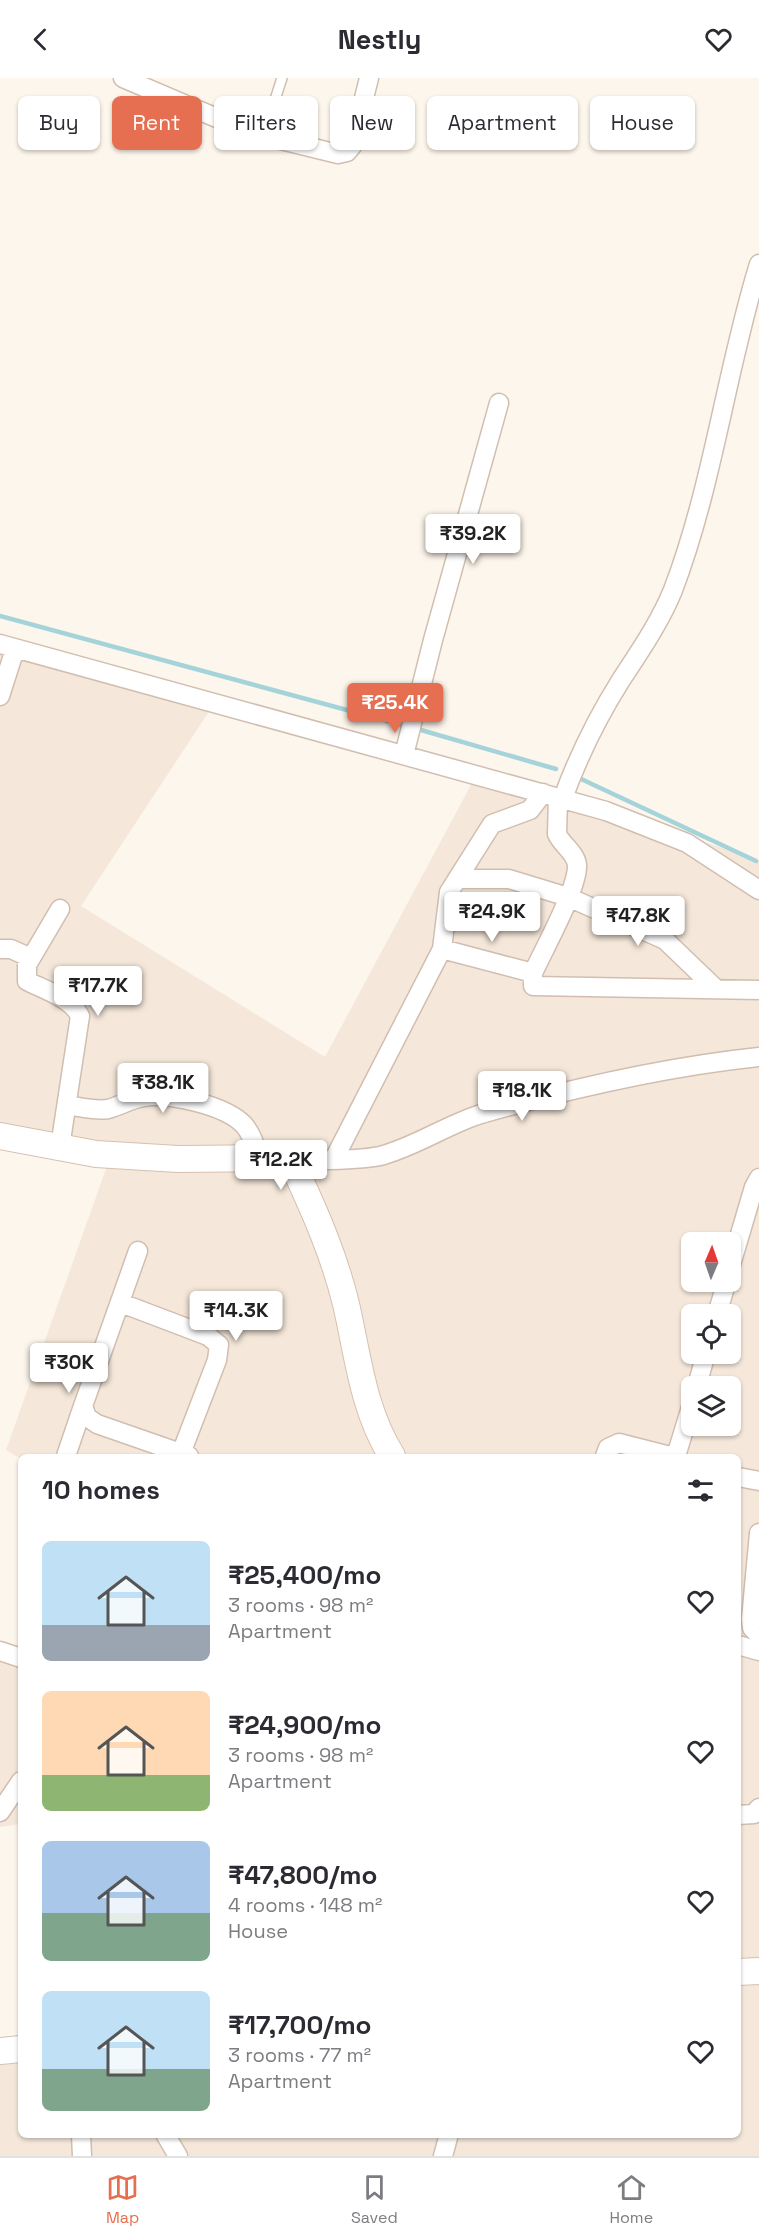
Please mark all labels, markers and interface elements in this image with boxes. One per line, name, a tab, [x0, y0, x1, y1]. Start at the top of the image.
text: Nestly	[338, 22, 421, 57]
icon: back	[24, 23, 57, 56]
icon: heart	[702, 23, 735, 56]
chip: Buy	[18, 96, 100, 150]
chip: Rent	[112, 96, 202, 150]
chip: Filters	[214, 96, 318, 150]
chip: New	[330, 96, 415, 150]
chip: Apartment	[427, 96, 578, 150]
chip: House	[590, 96, 695, 150]
pin: ₹39.2K	[424, 514, 522, 565]
text: ₹39.2K	[439, 520, 507, 546]
pin: ₹25.4K	[346, 683, 444, 734]
text: ₹25.4K	[361, 689, 429, 715]
pin: ₹24.9K	[443, 892, 541, 943]
pin: ₹47.8K	[589, 896, 687, 947]
text: ₹24.9K	[458, 898, 526, 924]
text: ₹47.8K	[606, 902, 670, 928]
pin: ₹17.7K	[49, 966, 147, 1017]
text: ₹17.7K	[68, 972, 128, 998]
pin: ₹38.1K	[114, 1063, 212, 1114]
text: ₹38.1K	[131, 1069, 195, 1095]
pin: ₹18.1K	[473, 1071, 571, 1122]
text: ₹18.1K	[492, 1077, 552, 1103]
pin: ₹12.2K	[232, 1140, 330, 1191]
text: ₹12.2K	[249, 1146, 313, 1172]
north arrow	[681, 1232, 741, 1292]
map controls	[681, 1232, 741, 1436]
pin: ₹14.3K	[187, 1291, 285, 1342]
text: ₹14.3K	[204, 1297, 268, 1323]
button: locate	[681, 1304, 741, 1364]
pin: ₹30K	[33, 1343, 105, 1394]
text: ₹30K	[44, 1349, 94, 1375]
button: layers	[681, 1376, 741, 1436]
text: 10 homes	[42, 1473, 160, 1507]
icon: filters	[684, 1474, 717, 1507]
text: ₹25,400/mo	[228, 1558, 381, 1592]
icon: home	[90, 1565, 162, 1637]
icon: heart	[684, 1585, 717, 1618]
text: 3 rooms · 98 m²	[228, 1592, 373, 1618]
text: Apartment	[228, 1618, 332, 1644]
text: ₹24,900/mo	[228, 1708, 381, 1742]
icon: home	[90, 1715, 162, 1787]
icon: heart	[684, 1735, 717, 1768]
text: 3 rooms · 98 m²	[228, 1742, 373, 1768]
text: Apartment	[228, 1768, 332, 1794]
text: ₹47,800/mo	[228, 1858, 377, 1892]
icon: home	[90, 1865, 162, 1937]
icon: heart	[684, 1885, 717, 1918]
text: 4 rooms · 148 m²	[228, 1892, 382, 1918]
text: House	[228, 1918, 288, 1944]
text: ₹17,700/mo	[228, 2008, 372, 2042]
icon: home	[90, 2015, 162, 2087]
icon: heart	[684, 2035, 717, 2068]
text: 3 rooms · 77 m²	[228, 2042, 371, 2068]
text: Apartment	[228, 2068, 332, 2094]
tab: Map	[106, 2171, 139, 2228]
tab: Saved	[351, 2171, 398, 2228]
tab: Home	[609, 2171, 653, 2228]

